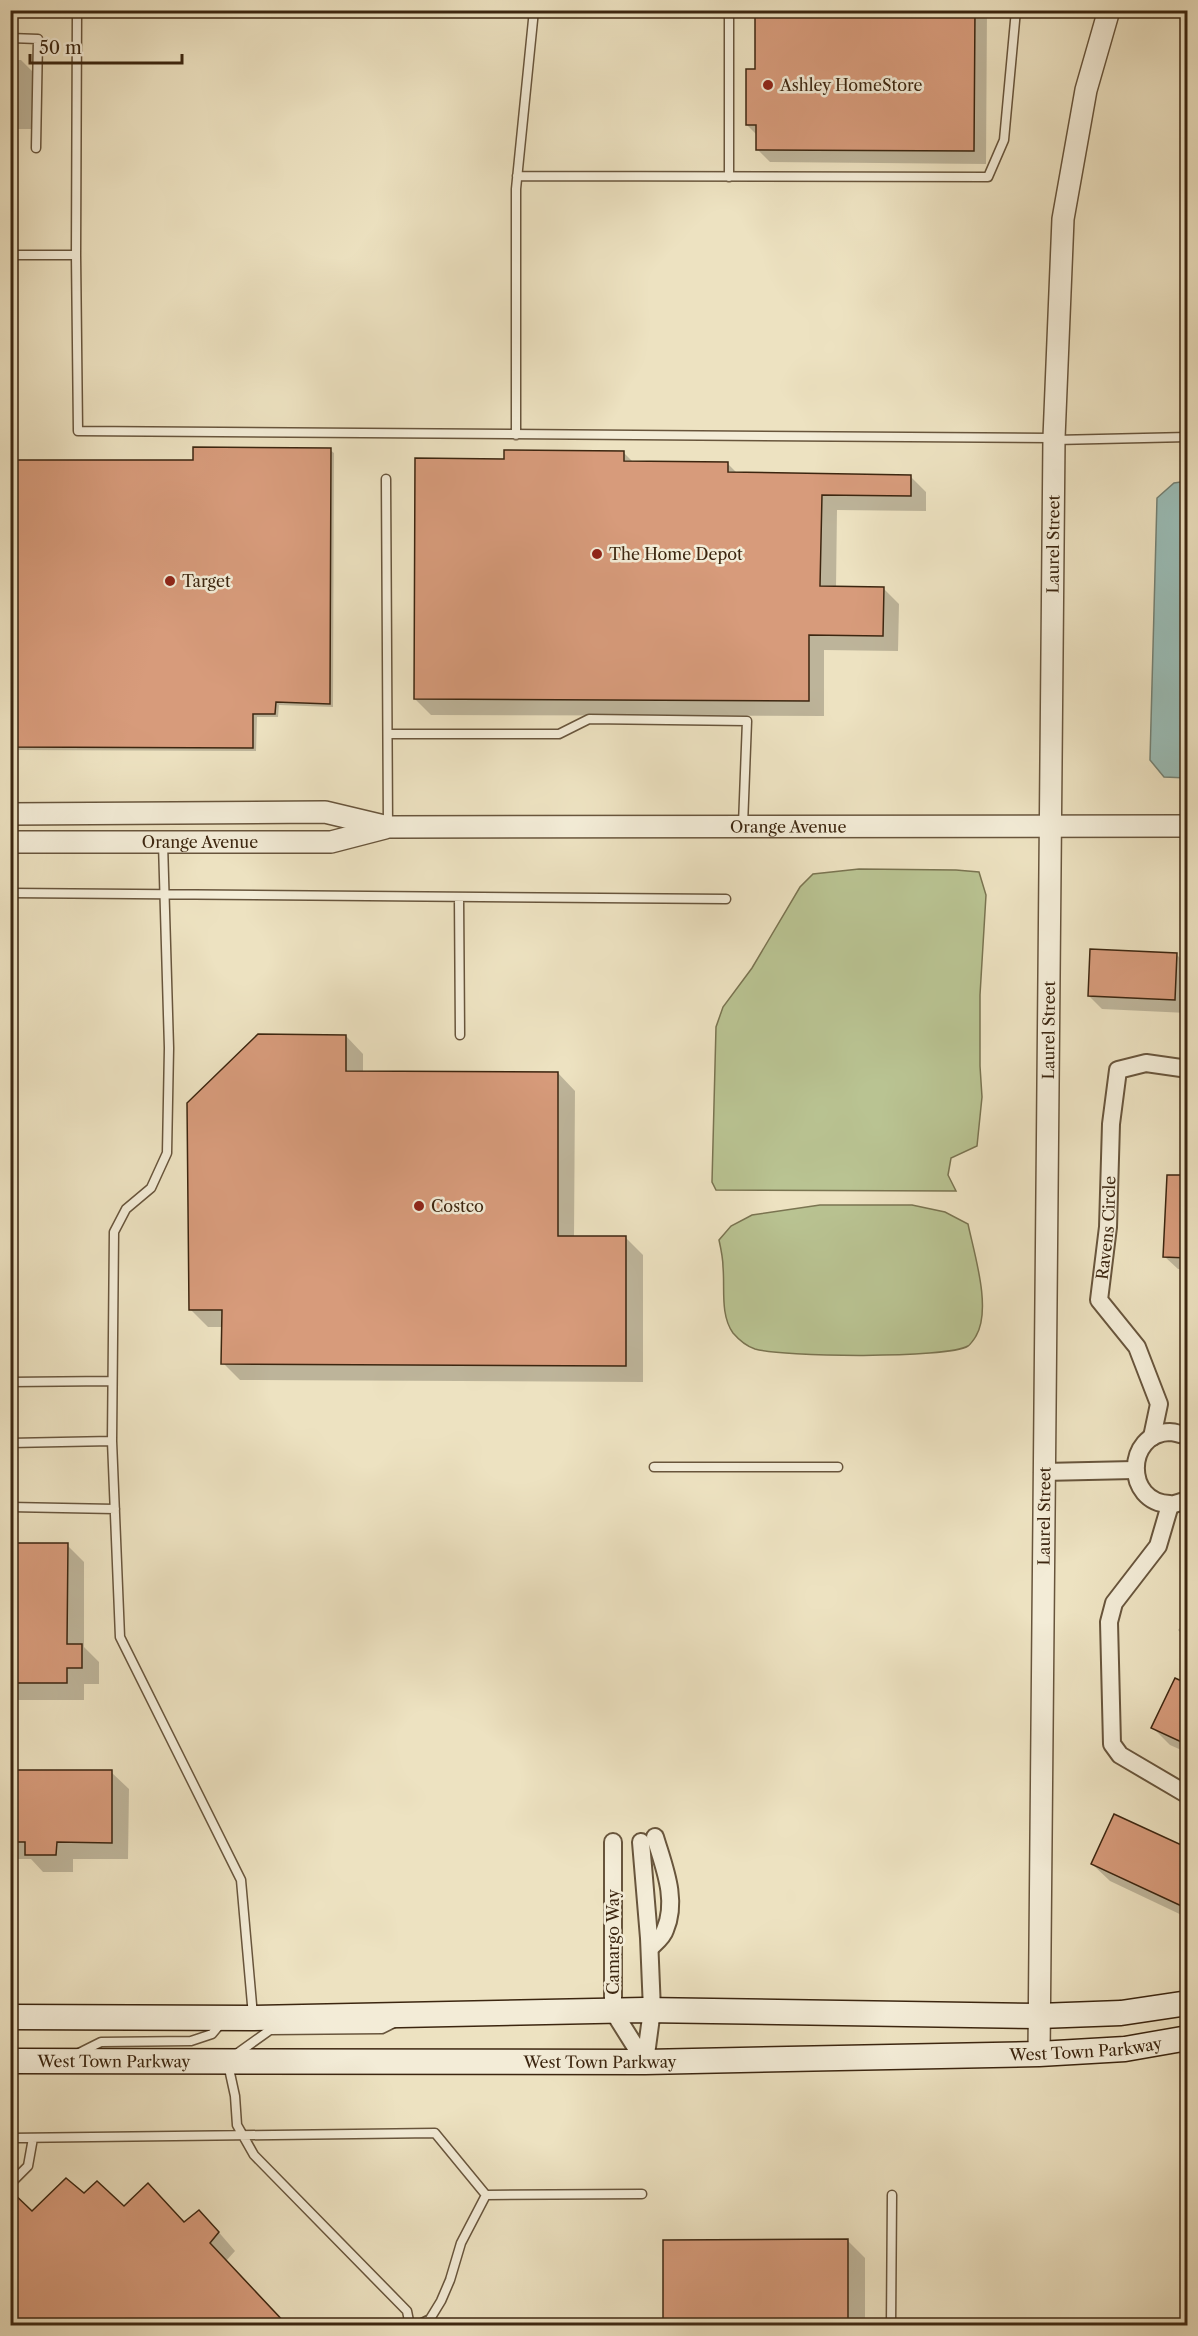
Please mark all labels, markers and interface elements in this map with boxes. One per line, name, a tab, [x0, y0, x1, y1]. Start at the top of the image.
scale bar	[30, 27, 182, 65]
text: 50 m	[39, 37, 82, 59]
place label: Ashley HomeStore	[779, 75, 922, 95]
marker: Ashley HomeStore	[761, 78, 775, 92]
street label: Laurel Street	[1043, 494, 1063, 594]
place label: The Home Depot	[609, 544, 743, 564]
marker: The Home Depot	[590, 547, 604, 561]
place label: Target	[182, 571, 231, 591]
marker: Target	[163, 574, 177, 588]
street label: Orange Avenue	[730, 816, 846, 837]
street label: Orange Avenue	[142, 832, 258, 852]
street label: Laurel Street	[1038, 980, 1059, 1079]
street label: Ravens Circle	[1092, 1175, 1119, 1281]
place label: Costco	[431, 1196, 484, 1216]
marker: Costco	[412, 1199, 426, 1213]
street label: Laurel Street	[1034, 1466, 1054, 1565]
street label: Camargo Way	[603, 1888, 623, 1995]
street label: West Town Parkway	[1008, 2033, 1165, 2065]
street label: West Town Parkway	[36, 2051, 192, 2071]
street label: West Town Parkway	[522, 2051, 678, 2072]

